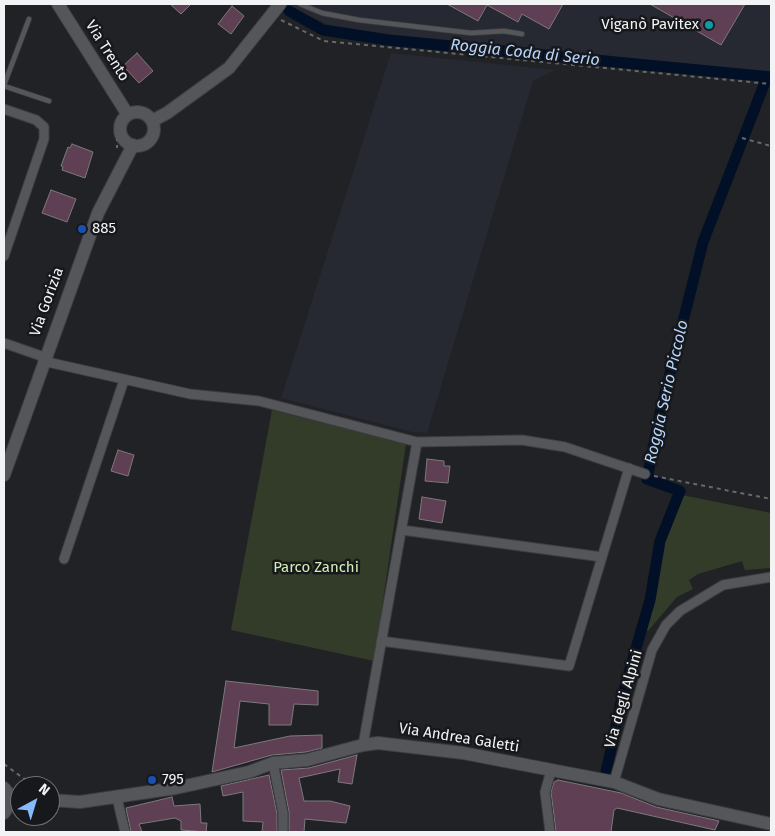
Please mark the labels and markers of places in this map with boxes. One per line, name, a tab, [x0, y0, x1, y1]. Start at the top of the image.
place label: Viganò Pavitex	[601, 16, 699, 34]
marker: Viganò Pavitex	[703, 19, 715, 31]
place label: 885	[92, 220, 116, 238]
marker: 885	[76, 223, 88, 235]
place label: 795	[162, 771, 184, 789]
marker: 795	[146, 774, 158, 786]

